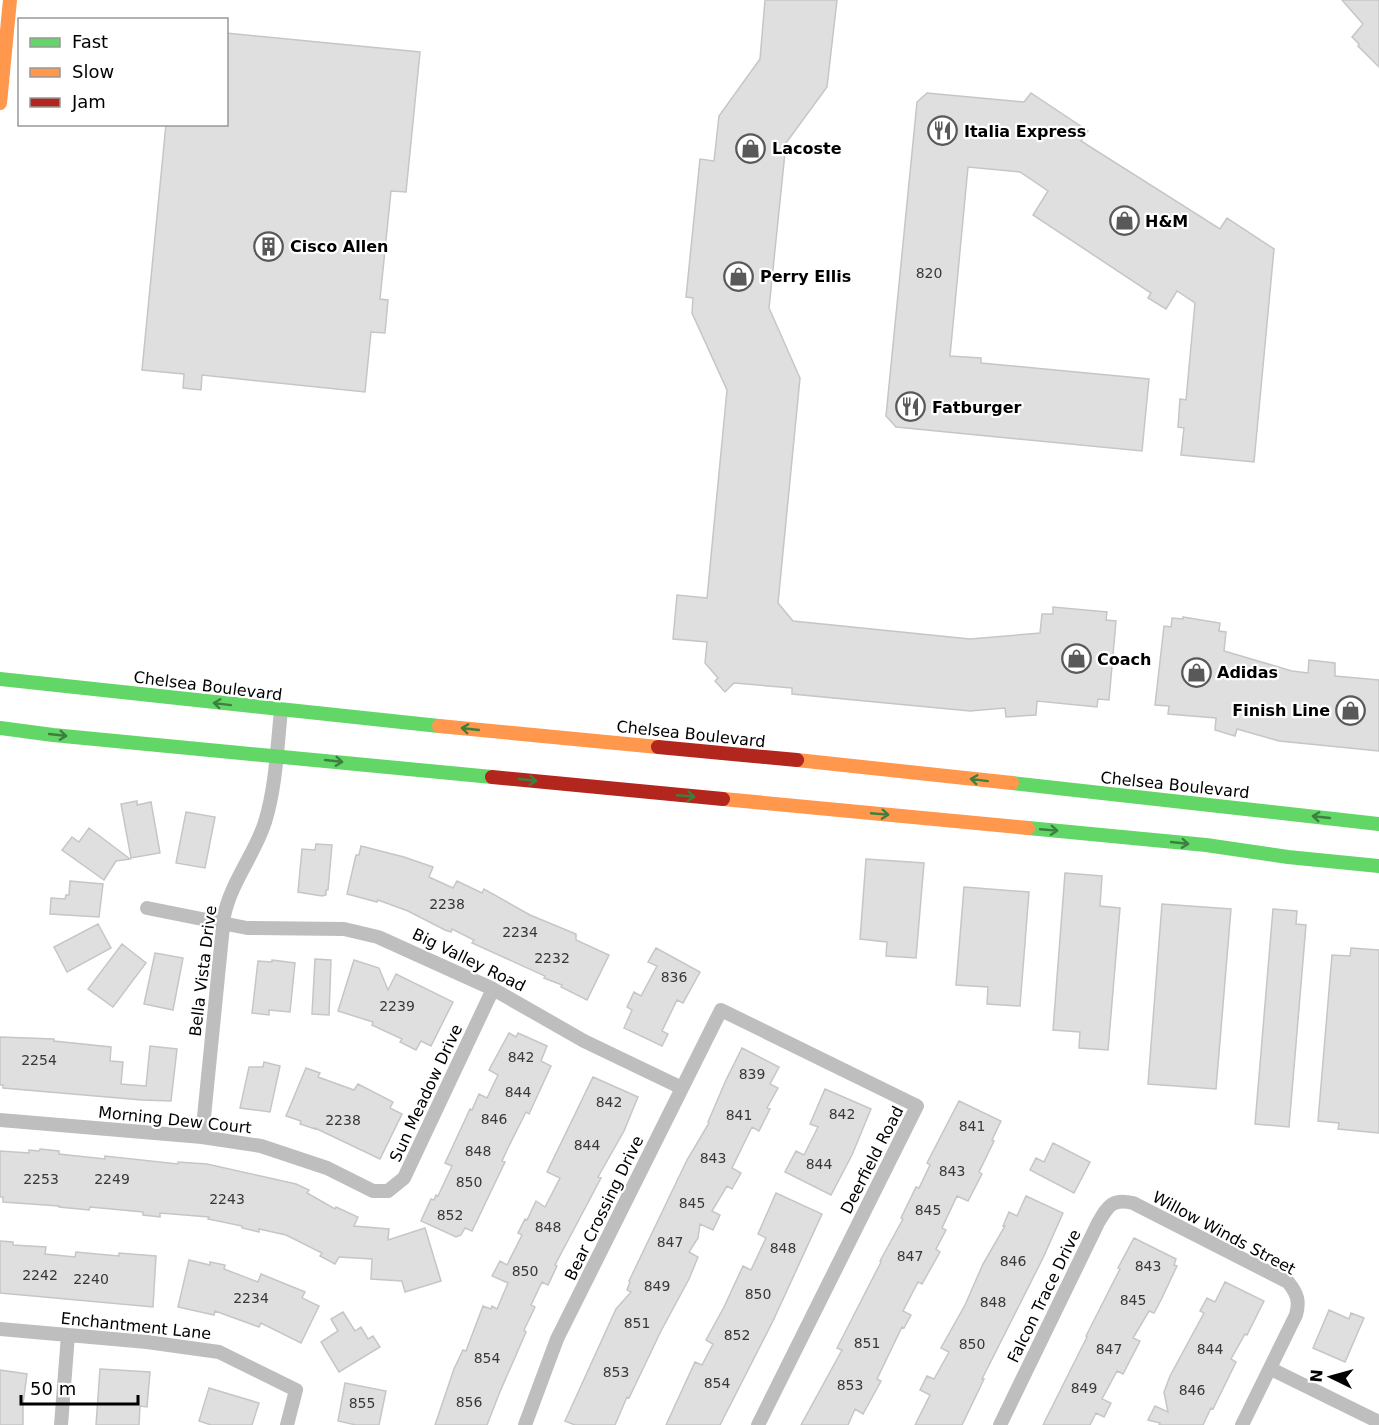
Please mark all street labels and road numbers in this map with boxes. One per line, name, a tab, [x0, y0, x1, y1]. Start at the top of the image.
street label: Chelsea Boulevard	[133, 667, 283, 705]
street label: Chelsea Boulevard	[616, 717, 766, 751]
street label: Chelsea Boulevard	[1100, 768, 1250, 802]
street label: Bella Vista Drive	[186, 904, 220, 1038]
street label: Big Valley Road	[409, 924, 529, 996]
street label: Sun Meadow Drive	[386, 1021, 466, 1165]
street label: Morning Dew Court	[97, 1102, 253, 1138]
street label: Deerfield Road	[837, 1103, 907, 1217]
street label: Bear Crossing Drive	[561, 1133, 647, 1283]
street label: Willow Winds Street	[1149, 1187, 1299, 1279]
street label: Falcon Trace Drive	[1003, 1226, 1085, 1366]
street label: Enchantment Lane	[60, 1309, 212, 1343]

